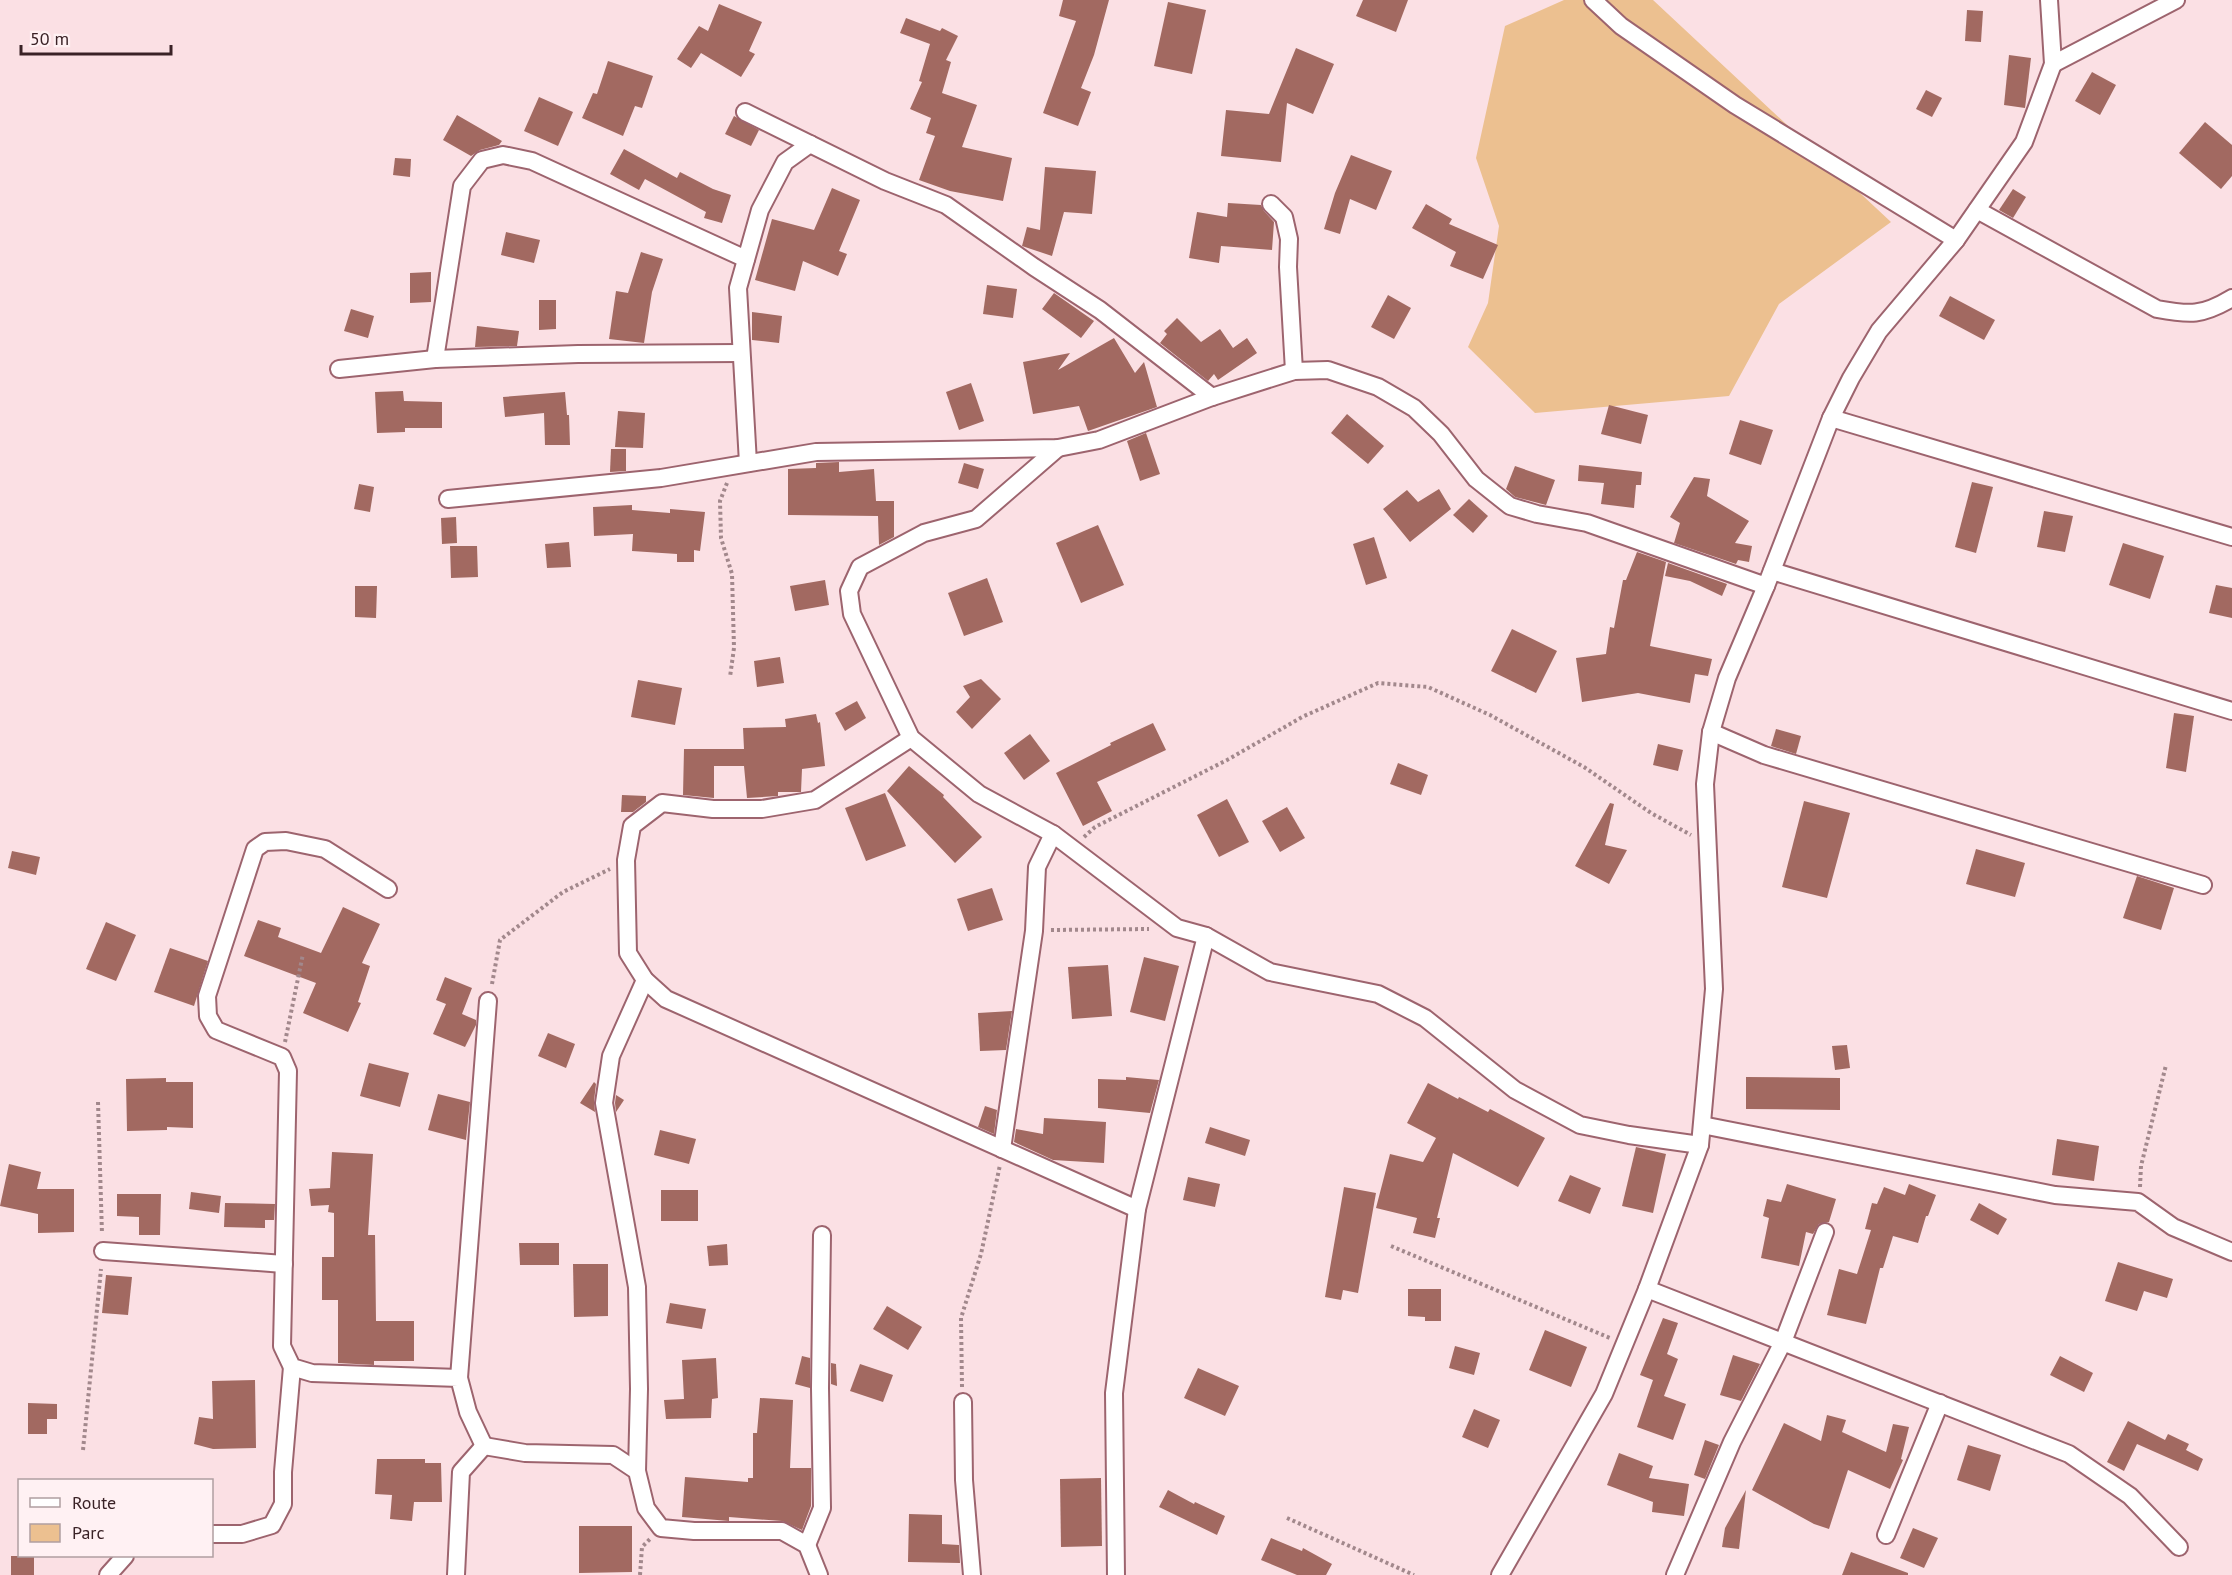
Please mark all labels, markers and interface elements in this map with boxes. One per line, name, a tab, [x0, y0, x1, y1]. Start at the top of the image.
scale bar	[21, 18, 171, 56]
text: 50 m	[30, 27, 69, 50]
legend	[18, 1479, 213, 1557]
text: Route	[72, 1491, 116, 1514]
text: Parc	[72, 1521, 105, 1544]

